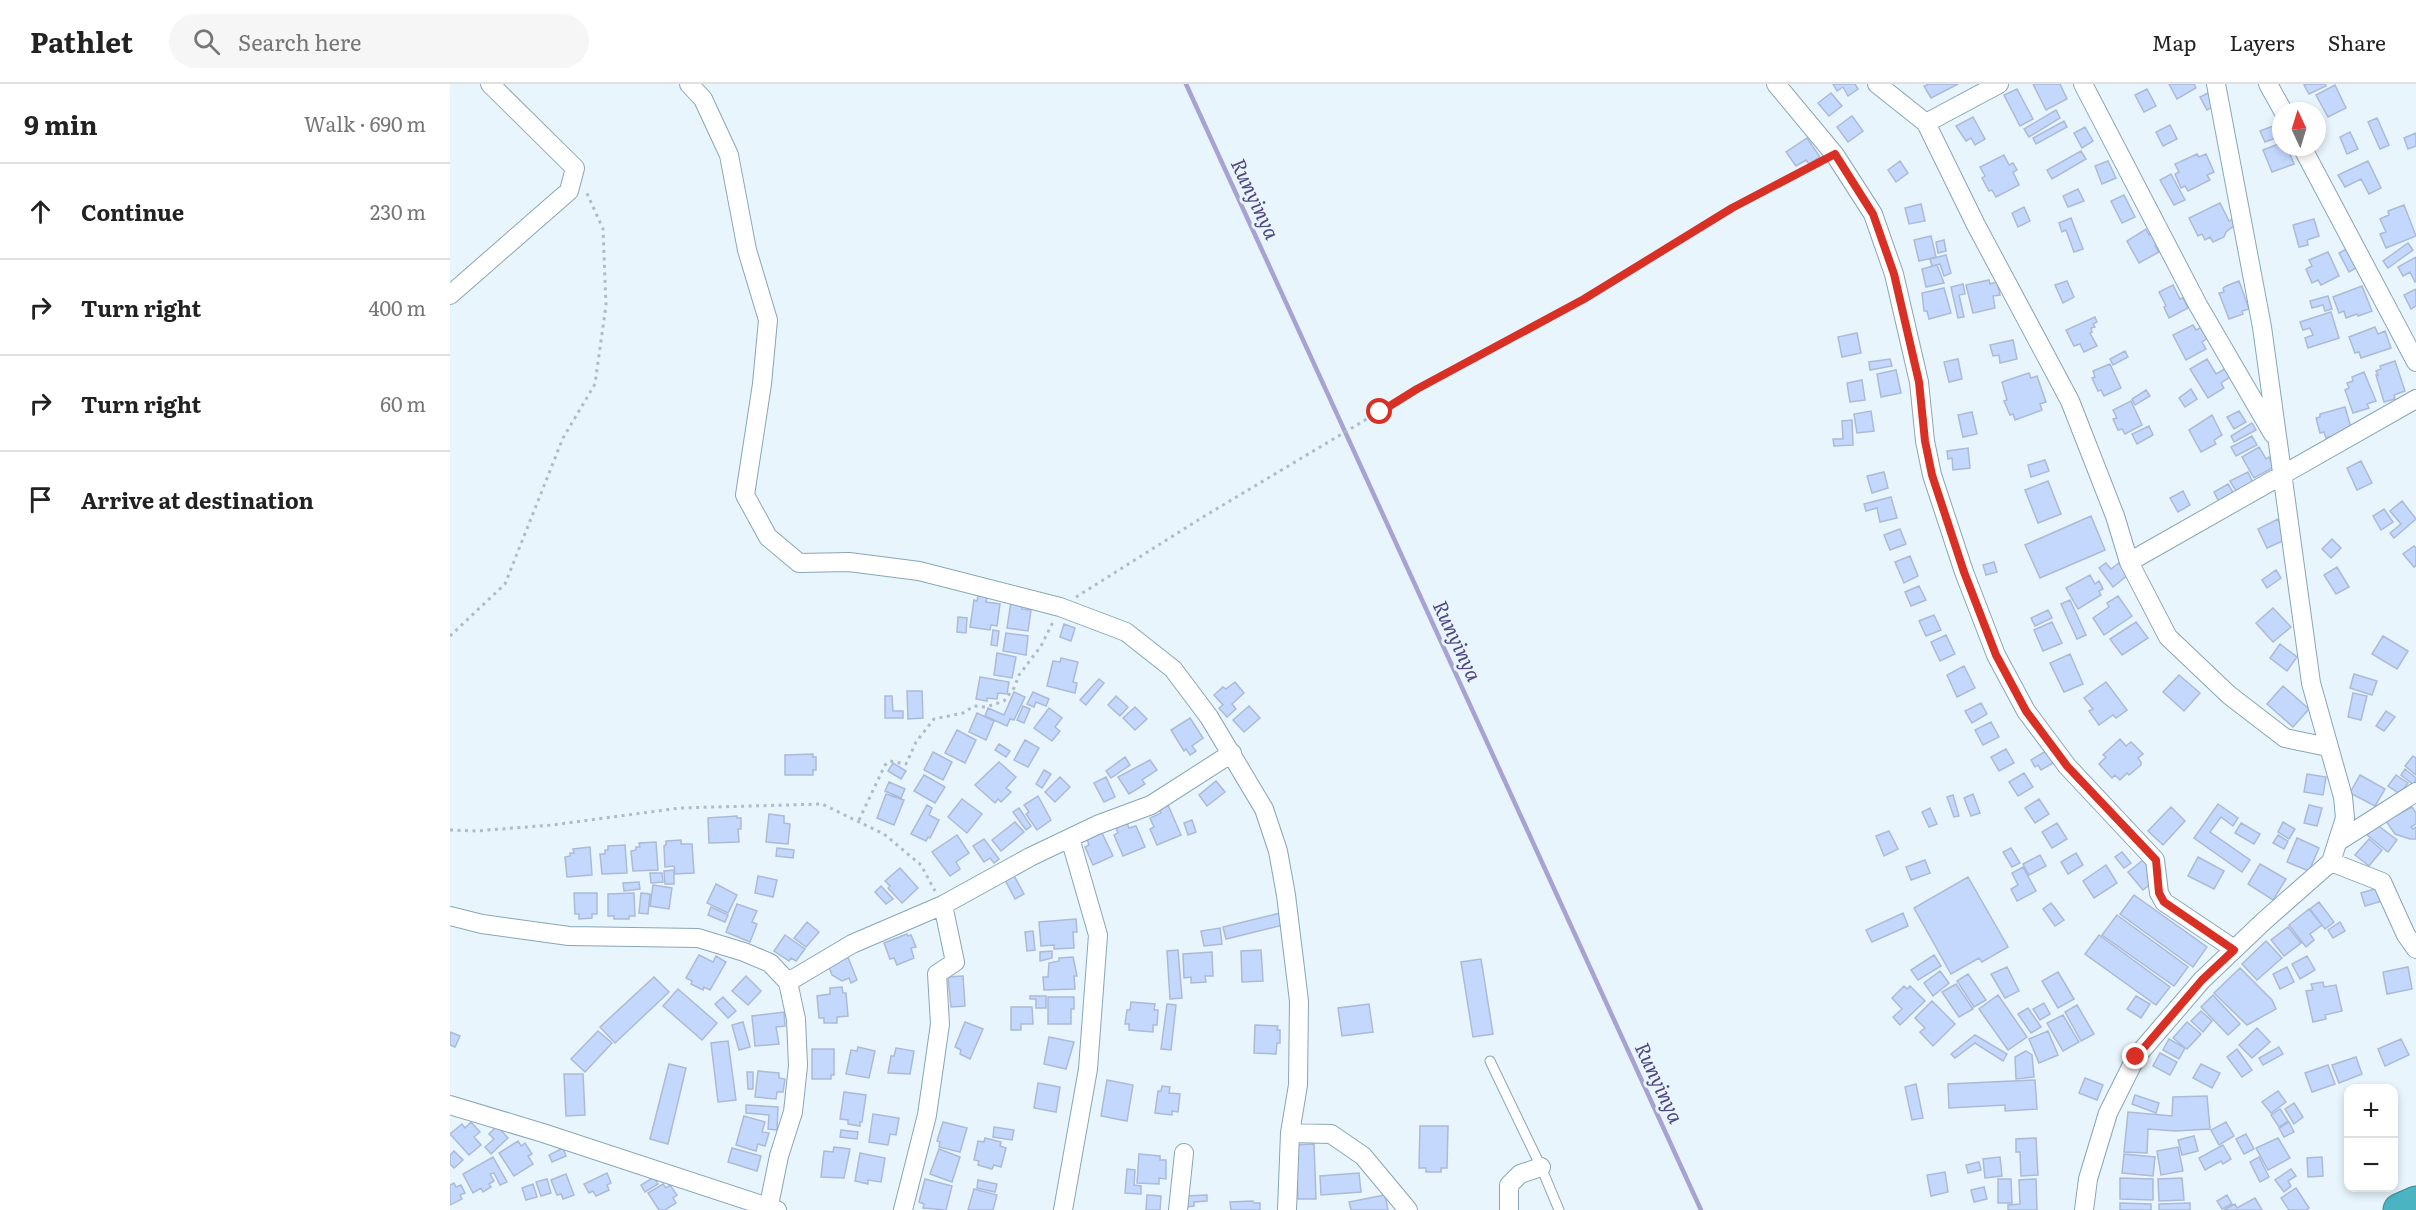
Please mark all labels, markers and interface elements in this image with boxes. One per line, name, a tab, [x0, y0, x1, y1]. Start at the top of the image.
search box	[169, 14, 589, 68]
text: Pathlet	[30, 20, 133, 62]
icon: search	[190, 25, 223, 58]
text: Search here	[238, 25, 361, 58]
text: Map	[2152, 26, 2197, 57]
text: Layers	[2230, 26, 2295, 57]
text: Share	[2328, 26, 2386, 57]
north arrow	[2272, 102, 2326, 156]
text: 9 min	[24, 104, 98, 143]
text: Walk · 690 m	[304, 108, 426, 138]
water label: Runyinya	[1225, 153, 1289, 244]
icon: ahead	[24, 195, 57, 228]
text: Continue	[81, 195, 184, 228]
text: 230 m	[370, 196, 426, 226]
icon: right	[24, 291, 57, 324]
text: Turn right	[81, 291, 201, 324]
text: 400 m	[368, 292, 426, 322]
icon: right	[24, 387, 57, 420]
text: Turn right	[81, 387, 201, 420]
text: 60 m	[380, 388, 426, 418]
route start	[1366, 398, 1392, 424]
icon: arrive	[24, 483, 57, 516]
text: Arrive at destination	[81, 483, 314, 516]
water label: Runyinya	[1427, 595, 1491, 686]
water label: Runyinya	[1629, 1037, 1693, 1128]
route end	[2122, 1043, 2148, 1069]
map controls	[2344, 1084, 2398, 1192]
button: +	[2344, 1084, 2398, 1138]
button: −	[2344, 1138, 2398, 1192]

